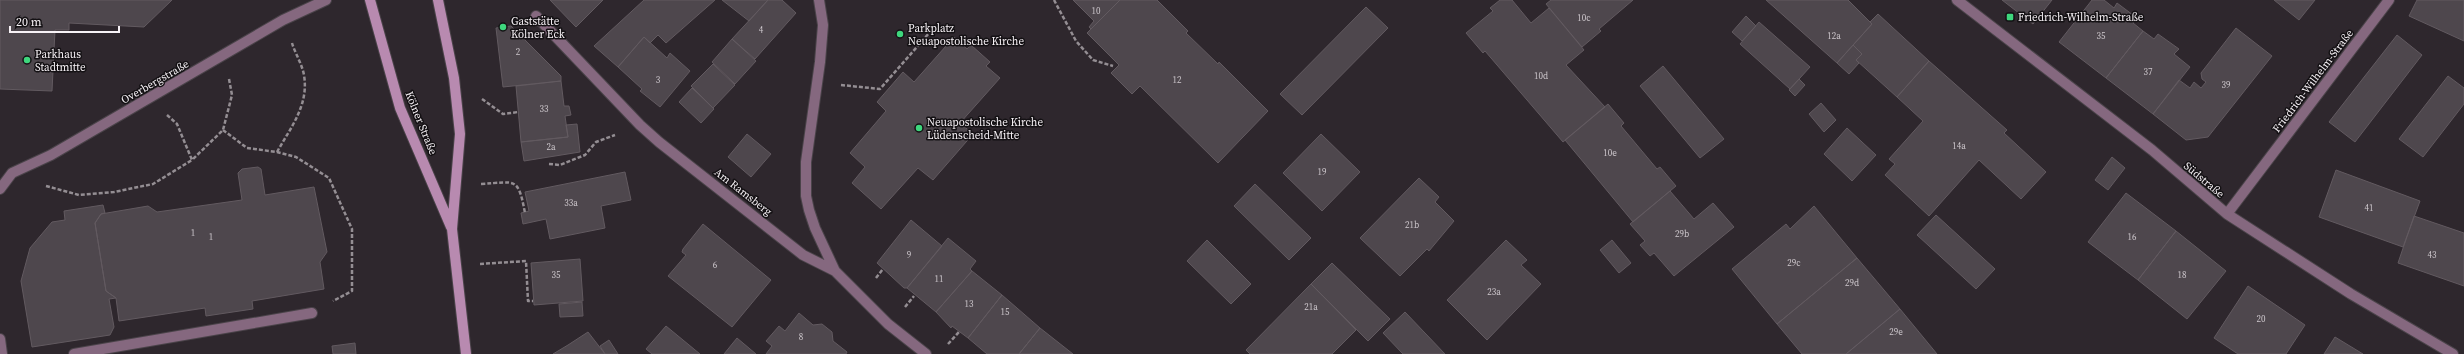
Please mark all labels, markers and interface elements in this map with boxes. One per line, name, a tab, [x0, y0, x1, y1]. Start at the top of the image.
house number: 10	[1091, 5, 1101, 17]
scale bar	[10, 8, 119, 34]
place label: Friedrich-Wilhelm-Straße	[2018, 10, 2144, 25]
house number: 10c	[1577, 12, 1591, 24]
marker: Friedrich-Wilhelm-Straße	[2005, 12, 2015, 22]
text: 20 m	[16, 14, 42, 30]
place label: Gaststätte Kölner Eck	[511, 14, 566, 42]
place label: Parkplatz Neuapostolische Kirche	[908, 21, 1024, 49]
marker: Gaststätte Kölner Eck	[498, 22, 508, 32]
house number: 4	[759, 24, 764, 36]
street label: Friedrich-Wilhelm-Straße	[2269, 26, 2357, 136]
marker: Parkplatz Neuapostolische Kirche	[895, 29, 905, 39]
house number: 12a	[1827, 30, 1841, 42]
house number: 35	[2096, 30, 2106, 42]
house number: 2	[516, 46, 521, 58]
place label: Parkhaus Stadtmitte	[35, 47, 86, 75]
marker: Parkhaus Stadtmitte	[22, 55, 32, 65]
street label: Overbergstraße	[118, 56, 192, 108]
house number: 37	[2143, 66, 2153, 78]
house number: 10d	[1534, 70, 1548, 82]
house number: 3	[656, 74, 661, 86]
house number: 12	[1172, 74, 1182, 86]
house number: 39	[2221, 79, 2231, 91]
street label: Kölner Straße	[401, 89, 441, 157]
house number: 33	[539, 103, 549, 115]
place label: Neuapostolische Kirche Lüdenscheid-Mitte	[927, 115, 1043, 143]
marker: Neuapostolische Kirche Lüdenscheid-Mitte	[914, 123, 924, 133]
house number: 14a	[1952, 140, 1966, 152]
house number: 2a	[546, 141, 556, 153]
house number: 10e	[1603, 147, 1617, 159]
street label: Südstraße	[2181, 159, 2228, 202]
street label: Am Ramsberg	[711, 165, 775, 219]
house number: 19	[1317, 166, 1327, 178]
house number: 33a	[564, 197, 578, 209]
house number: 41	[2364, 202, 2374, 214]
house number: 21b	[1405, 219, 1419, 231]
house number: 1	[191, 227, 195, 239]
house number: 29b	[1675, 228, 1689, 240]
house number: 1	[209, 231, 213, 243]
house number: 16	[2127, 231, 2137, 243]
house number: 9	[907, 249, 912, 261]
house number: 43	[2427, 249, 2437, 261]
house number: 29c	[1787, 257, 1801, 269]
house number: 6	[713, 259, 718, 271]
house number: 35	[551, 269, 561, 281]
house number: 18	[2177, 269, 2187, 281]
house number: 11	[934, 273, 944, 285]
house number: 29d	[1845, 277, 1859, 289]
house number: 23a	[1487, 286, 1501, 298]
house number: 13	[964, 298, 974, 310]
house number: 21a	[1304, 301, 1318, 313]
house number: 15	[1000, 306, 1010, 318]
house number: 20	[2256, 313, 2266, 325]
house number: 29e	[1889, 326, 1903, 338]
house number: 8	[799, 331, 804, 343]

